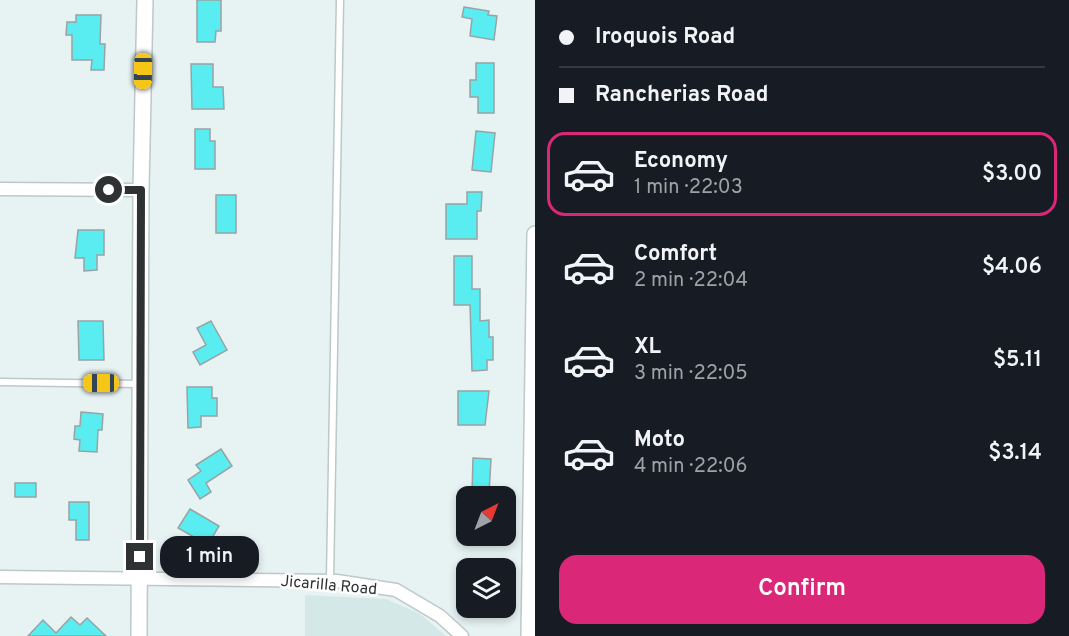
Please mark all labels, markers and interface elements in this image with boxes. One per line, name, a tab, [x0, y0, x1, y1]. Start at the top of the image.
text: Iroquois Road	[595, 24, 735, 51]
car	[134, 53, 152, 89]
text: Rancherias Road	[595, 82, 768, 109]
icon: car	[562, 147, 616, 201]
text: Economy	[634, 148, 728, 175]
text: $3.00	[982, 161, 1042, 188]
text: 1 min · 22:03	[634, 175, 743, 201]
route start	[95, 176, 122, 203]
icon: car	[562, 240, 616, 294]
text: Comfort	[634, 241, 717, 268]
text: $4.06	[982, 254, 1042, 281]
text: 2 min · 22:04	[634, 268, 748, 294]
icon: car	[562, 333, 616, 387]
text: XL	[634, 334, 661, 361]
text: $5.11	[993, 347, 1042, 374]
text: 3 min · 22:05	[634, 361, 748, 387]
car	[83, 374, 119, 392]
icon: car	[562, 426, 616, 480]
text: Moto	[634, 427, 685, 454]
text: $3.14	[988, 440, 1042, 467]
text: 4 min · 22:06	[634, 454, 748, 480]
north arrow	[456, 486, 516, 546]
map controls	[456, 486, 516, 618]
callout: 1 min	[161, 536, 260, 578]
route end	[126, 543, 153, 570]
text: 1 min	[186, 544, 233, 570]
button: Confirm	[559, 555, 1045, 624]
button: layers	[456, 558, 516, 618]
street label: Jicarilla Road	[280, 572, 378, 600]

